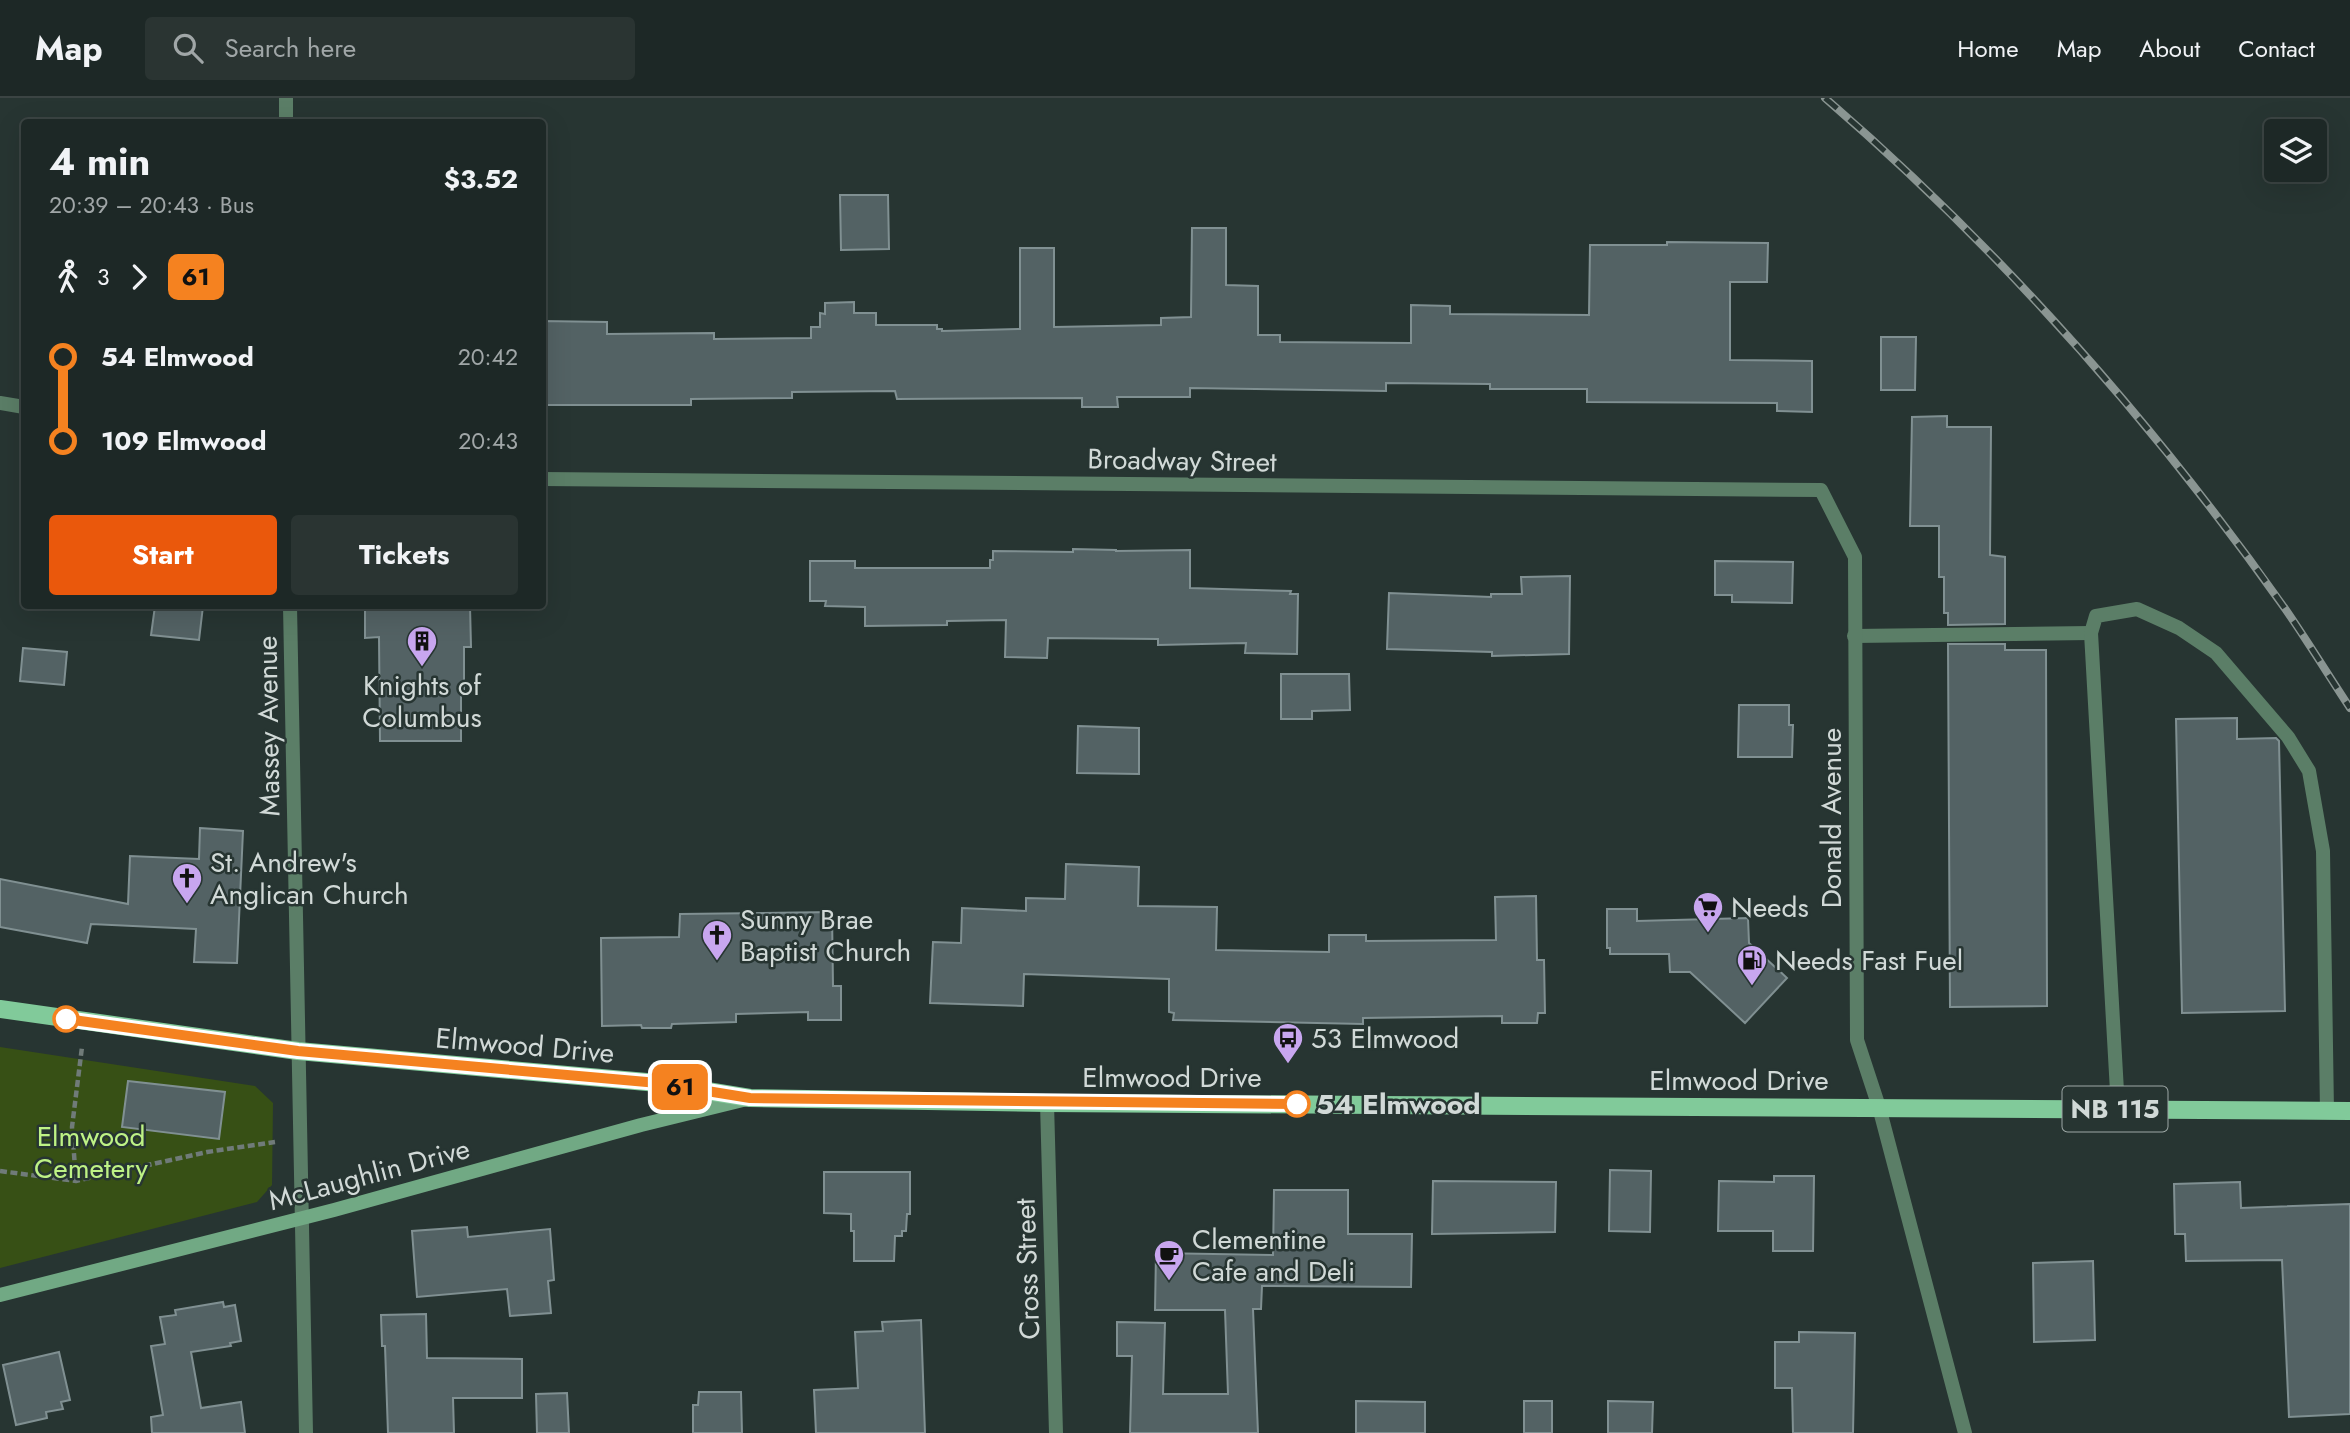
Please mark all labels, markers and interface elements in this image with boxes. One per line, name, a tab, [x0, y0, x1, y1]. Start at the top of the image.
search box	[145, 17, 635, 80]
text: Map	[35, 25, 103, 72]
icon: search	[169, 29, 207, 67]
text: Search here	[225, 29, 356, 67]
text: Home	[1957, 31, 2019, 66]
text: Map	[2057, 31, 2101, 66]
text: About	[2139, 31, 2200, 66]
text: Contact	[2238, 31, 2315, 66]
map controls	[2264, 119, 2327, 182]
button: layers	[2264, 119, 2327, 182]
text: 4 min	[49, 134, 150, 189]
text: $3.52	[444, 160, 518, 198]
text: 20:39 – 20:43 · Bus	[49, 188, 254, 222]
icon: walk	[49, 258, 87, 296]
icon: forward	[120, 258, 158, 296]
text: 61	[182, 259, 210, 294]
text: 3	[97, 260, 110, 294]
text: 54 Elmwood	[101, 338, 254, 376]
text: 20:42	[458, 340, 518, 374]
text: 109 Elmwood	[101, 422, 267, 460]
text: 20:43	[458, 424, 518, 458]
street label: Broadway Street	[1087, 438, 1277, 483]
button: Start	[49, 515, 277, 595]
button: Tickets	[291, 515, 518, 595]
building icon: Knights of Columbus	[405, 624, 439, 668]
street label: Massey Avenue	[246, 635, 291, 817]
place label: Knights of Columbus	[362, 665, 482, 738]
street label: Donald Avenue	[1811, 728, 1852, 908]
place label: St. Andrew's Anglican Church	[210, 842, 409, 915]
church icon: St. Andrew's Anglican Church	[170, 861, 204, 905]
place label: Needs	[1731, 887, 1809, 928]
supermarket icon: Needs	[1691, 890, 1725, 934]
place label: Sunny Brae Baptist Church	[740, 899, 911, 972]
church icon: Sunny Brae Baptist Church	[700, 918, 734, 962]
place label: Needs Fast Fuel	[1775, 940, 1963, 981]
fuel station icon: Needs Fast Fuel	[1735, 943, 1769, 987]
unlabelled marker	[53, 1006, 79, 1032]
street label: Elmwood Drive	[434, 1017, 616, 1074]
place label: 53 Elmwood	[1311, 1018, 1459, 1059]
bus stop icon: 53 Elmwood	[1271, 1021, 1305, 1065]
street label: Elmwood Drive	[1082, 1057, 1262, 1098]
street label: Elmwood Drive	[1649, 1060, 1829, 1101]
line badge: 61	[648, 1064, 712, 1110]
text: 61	[666, 1069, 694, 1104]
place label: 54 Elmwood	[1316, 1084, 1480, 1125]
road number: NB 115	[2062, 1086, 2168, 1132]
marker: 54 Elmwood	[1284, 1091, 1310, 1117]
park label: Elmwood Cemetery	[34, 1116, 149, 1189]
street label: McLaughlin Drive	[264, 1128, 474, 1221]
street label: Cross Street	[1005, 1197, 1050, 1340]
place label: Clementine Cafe and Deli	[1192, 1219, 1355, 1292]
cafe icon: Clementine Cafe and Deli	[1152, 1238, 1186, 1282]

